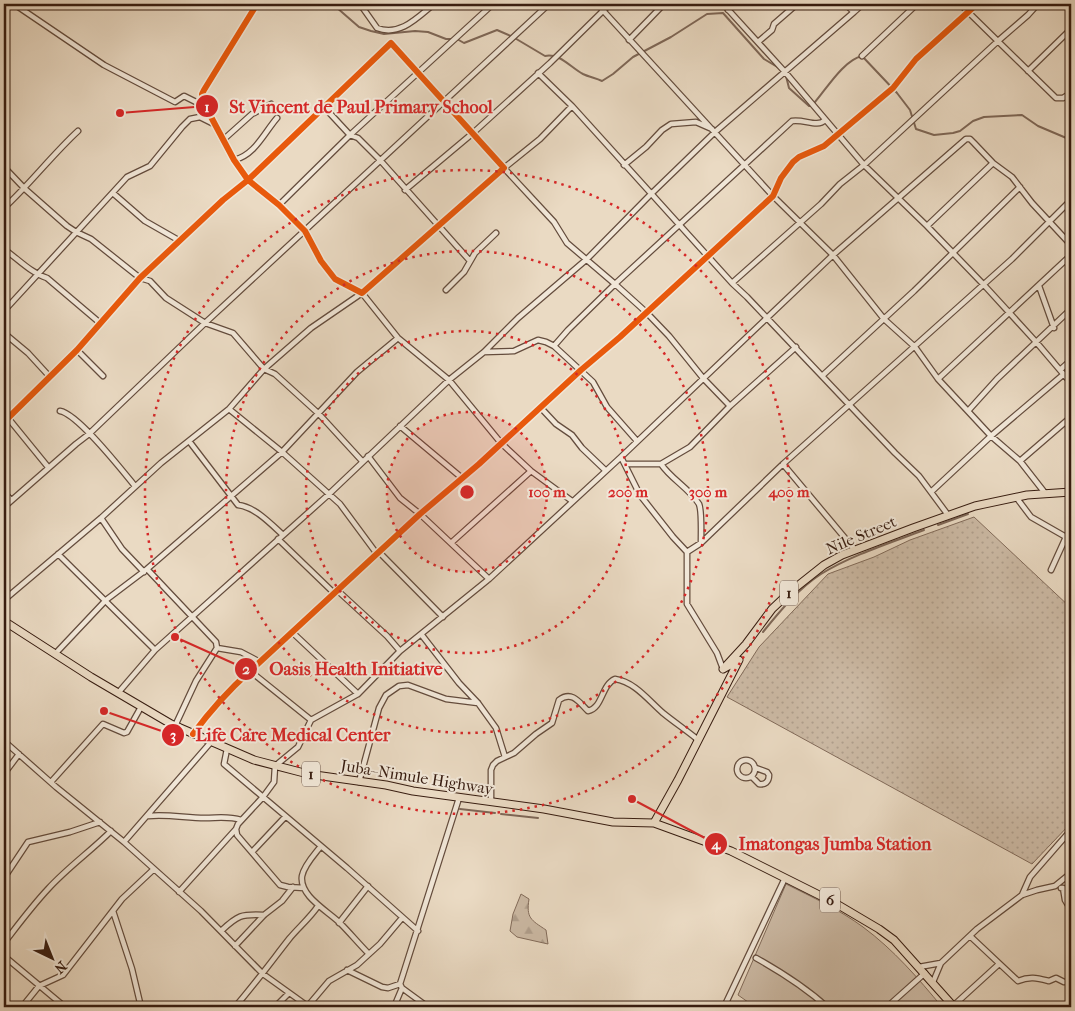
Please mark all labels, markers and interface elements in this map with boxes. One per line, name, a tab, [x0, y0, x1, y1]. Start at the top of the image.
callout: St Vincent de Paul Primary School	[195, 90, 503, 123]
text: St Vincent de Paul Primary School	[229, 97, 494, 118]
text: 1	[204, 98, 210, 116]
centre of rings	[458, 483, 476, 501]
text: 100 m	[528, 483, 566, 501]
text: 200 m	[608, 483, 648, 501]
text: 300 m	[689, 483, 728, 501]
text: 400 m	[767, 483, 810, 501]
street label: Nile Street	[823, 512, 899, 558]
road number: 1	[780, 580, 798, 606]
callout: Oasis Health Initiative	[234, 652, 452, 685]
text: Oasis Health Initiative	[269, 659, 443, 680]
text: 2	[242, 660, 250, 678]
callout: Life Care Medical Center	[160, 718, 400, 751]
text: Life Care Medical Center	[196, 725, 391, 746]
text: 3	[170, 726, 176, 744]
street label: Juba–Nimule Highway	[338, 755, 495, 798]
road number: 1	[302, 762, 320, 786]
callout: Imatongas Jumba Station	[704, 827, 942, 860]
text: Imatongas Jumba Station	[739, 834, 932, 855]
text: 4	[711, 835, 722, 853]
road number: 6	[820, 888, 840, 912]
north arrow	[28, 934, 78, 984]
text: N	[51, 957, 70, 977]

